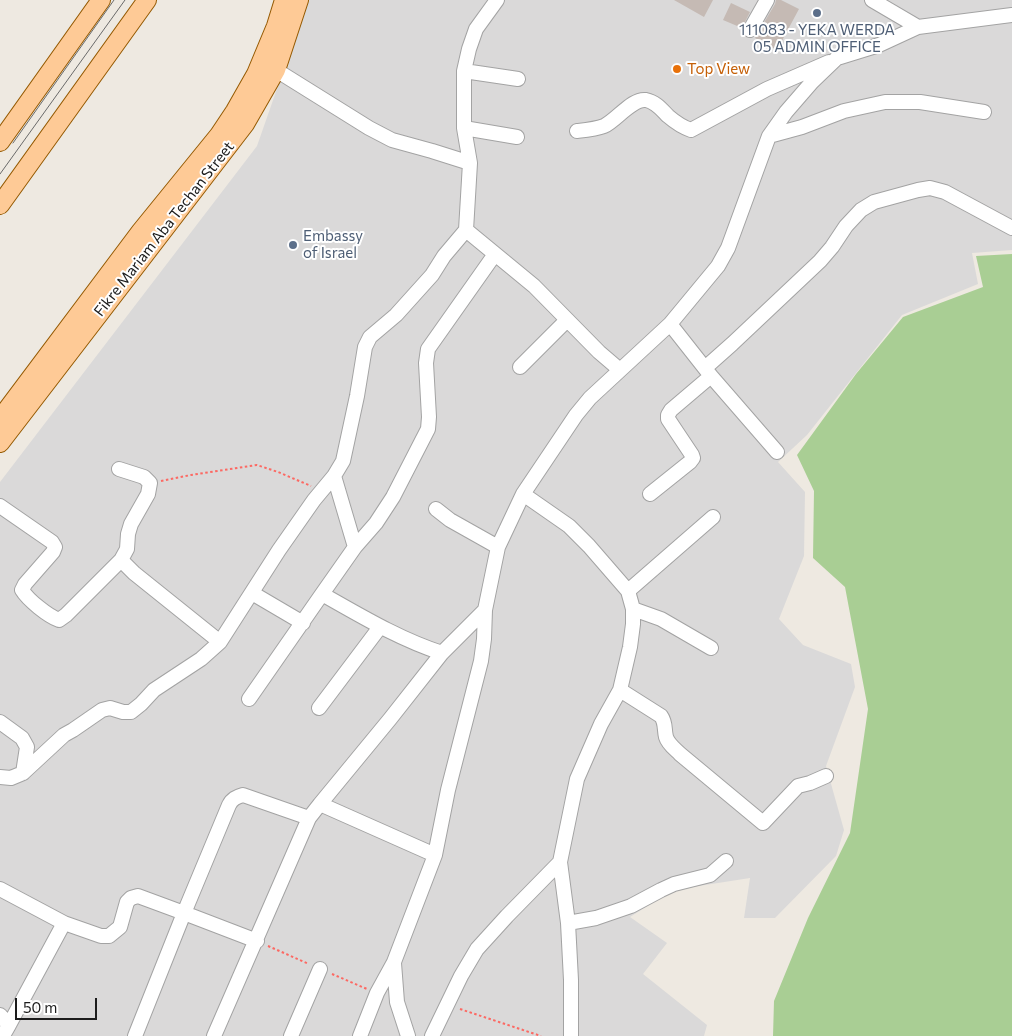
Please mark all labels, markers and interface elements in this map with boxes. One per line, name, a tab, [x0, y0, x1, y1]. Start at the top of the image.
marker: 111083 - YEKA WERDA 05 ADMIN OFFICE	[811, 7, 823, 19]
place label: 111083 - YEKA WERDA 05 ADMIN OFFICE	[739, 21, 895, 56]
place label: Top View	[687, 60, 750, 78]
marker: Top View	[671, 63, 683, 75]
street label: Fikre Mariam Aba Techan Street	[90, 138, 238, 320]
place label: Embassy of Israel	[303, 227, 363, 262]
marker: Embassy of Israel	[287, 239, 299, 251]
scale bar	[18, 988, 100, 1020]
text: 50 m	[23, 998, 57, 1016]

